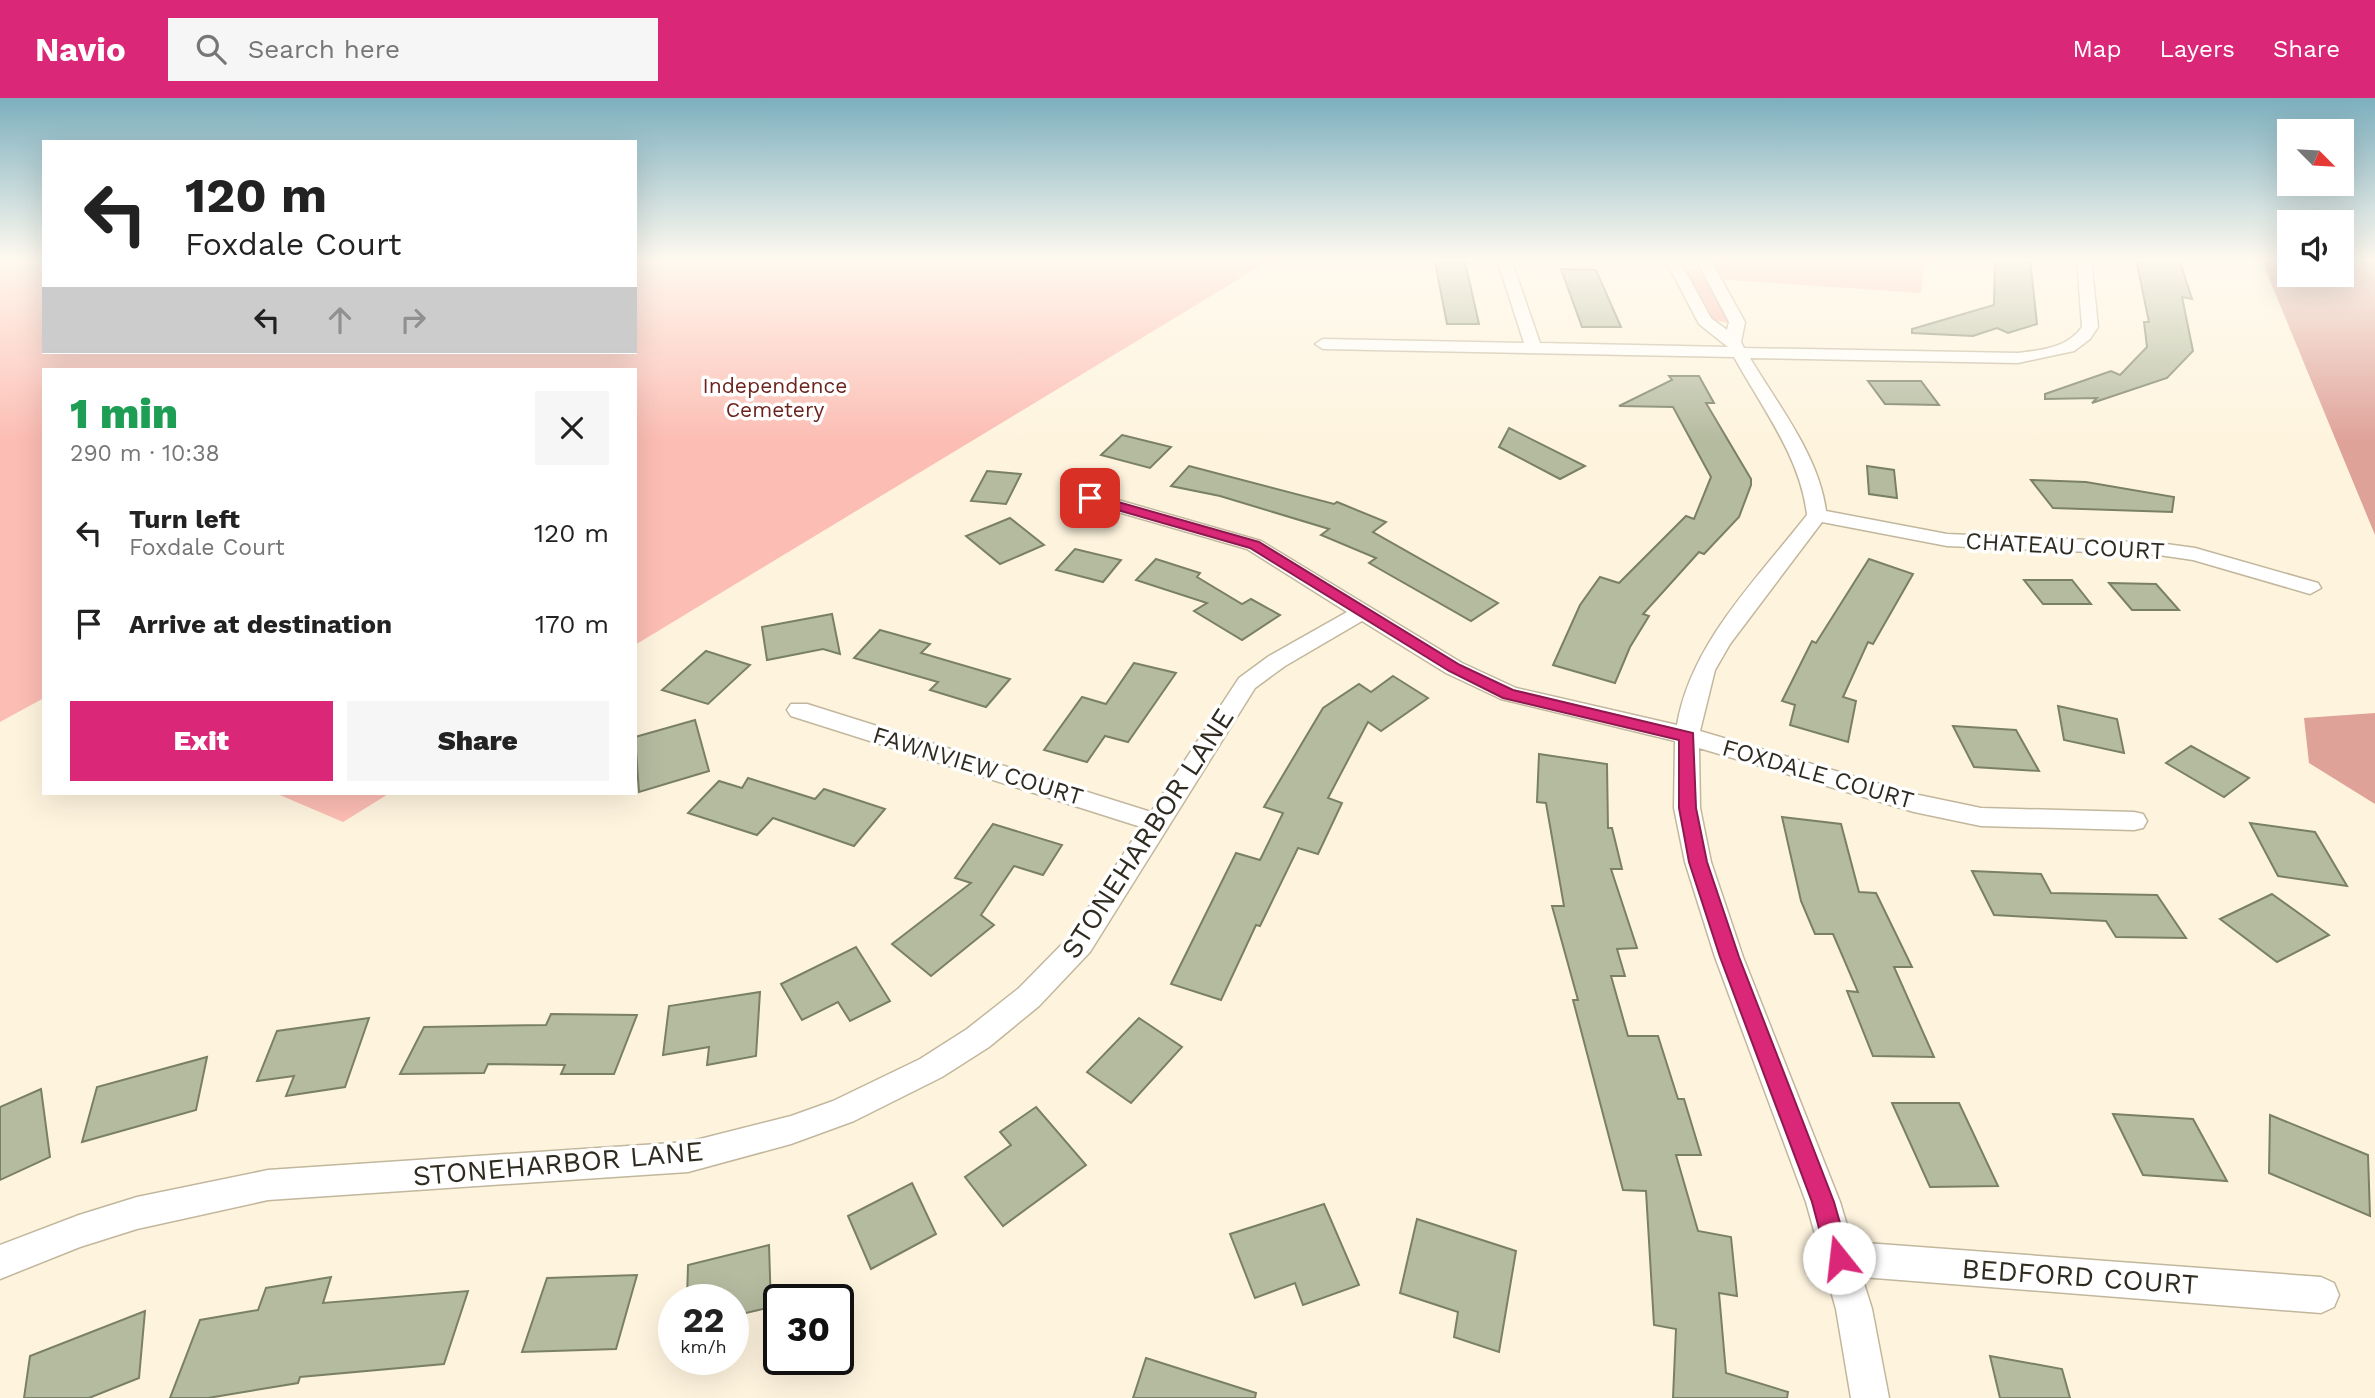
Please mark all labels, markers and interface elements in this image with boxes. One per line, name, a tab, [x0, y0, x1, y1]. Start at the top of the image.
search box	[168, 18, 658, 81]
text: Navio	[35, 30, 126, 69]
icon: search	[192, 30, 230, 68]
text: Search here	[248, 34, 400, 64]
text: Map	[2073, 35, 2121, 63]
text: Layers	[2159, 35, 2235, 63]
text: Share	[2273, 35, 2340, 63]
north arrow	[2277, 119, 2354, 196]
map controls	[2277, 119, 2354, 287]
text: 120 m	[185, 166, 327, 224]
icon: left	[70, 168, 161, 259]
button: sound	[2277, 210, 2354, 287]
text: Foxdale Court	[185, 225, 401, 263]
icon: left	[248, 301, 286, 339]
icon: ahead	[321, 301, 359, 339]
icon: right	[394, 301, 432, 339]
park label: Independence Cemetery	[703, 373, 847, 422]
text: 1 min	[70, 389, 178, 438]
button: close	[535, 391, 609, 465]
text: 290 m · 10:38	[70, 440, 220, 467]
pin	[1060, 468, 1120, 528]
icon: arrive	[1071, 479, 1109, 517]
text: Turn left	[129, 504, 240, 534]
icon: left	[70, 514, 108, 552]
text: 120 m	[534, 518, 609, 548]
street label: CHATEAU COURT	[1965, 527, 2165, 565]
text: Foxdale Court	[129, 534, 285, 561]
icon: arrive	[70, 605, 108, 643]
text: Arrive at destination	[129, 609, 392, 639]
text: 170 m	[535, 609, 609, 639]
button: Exit	[70, 701, 333, 781]
button: Share	[347, 701, 609, 781]
street label: STONEHARBOR LANE	[1054, 702, 1241, 964]
street label: FAWNVIEW COURT	[869, 721, 1087, 811]
street label: FOXDALE COURT	[1719, 733, 1917, 815]
street label: STONEHARBOR LANE	[411, 1134, 705, 1193]
position arrow	[1802, 1221, 1876, 1295]
street label: BEDFORD COURT	[1960, 1252, 2200, 1301]
speed limit sign: 30	[763, 1284, 854, 1375]
text: 22	[683, 1299, 724, 1341]
text: km/h	[680, 1336, 727, 1357]

